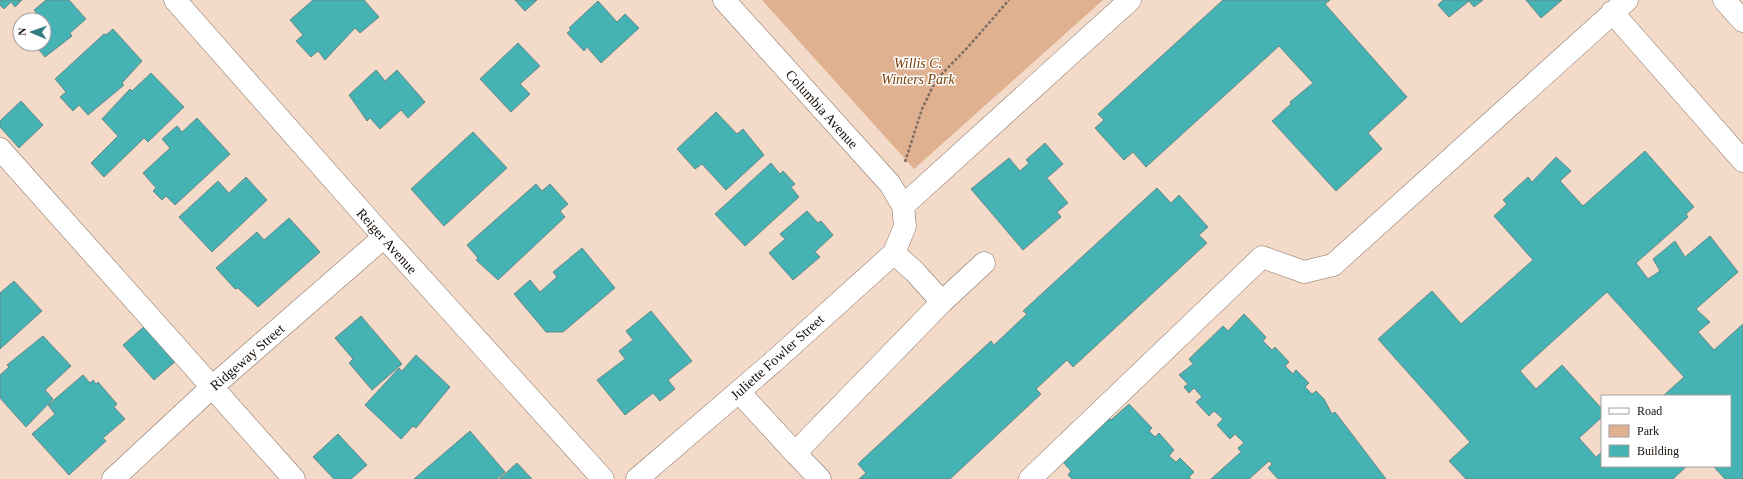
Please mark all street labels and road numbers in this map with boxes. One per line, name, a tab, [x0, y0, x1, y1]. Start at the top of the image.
street label: Columbia Avenue	[782, 67, 861, 152]
street label: Reiger Avenue	[353, 206, 420, 277]
street label: Juliette Fowler Street	[728, 312, 827, 403]
street label: Ridgeway Street	[207, 321, 287, 394]

